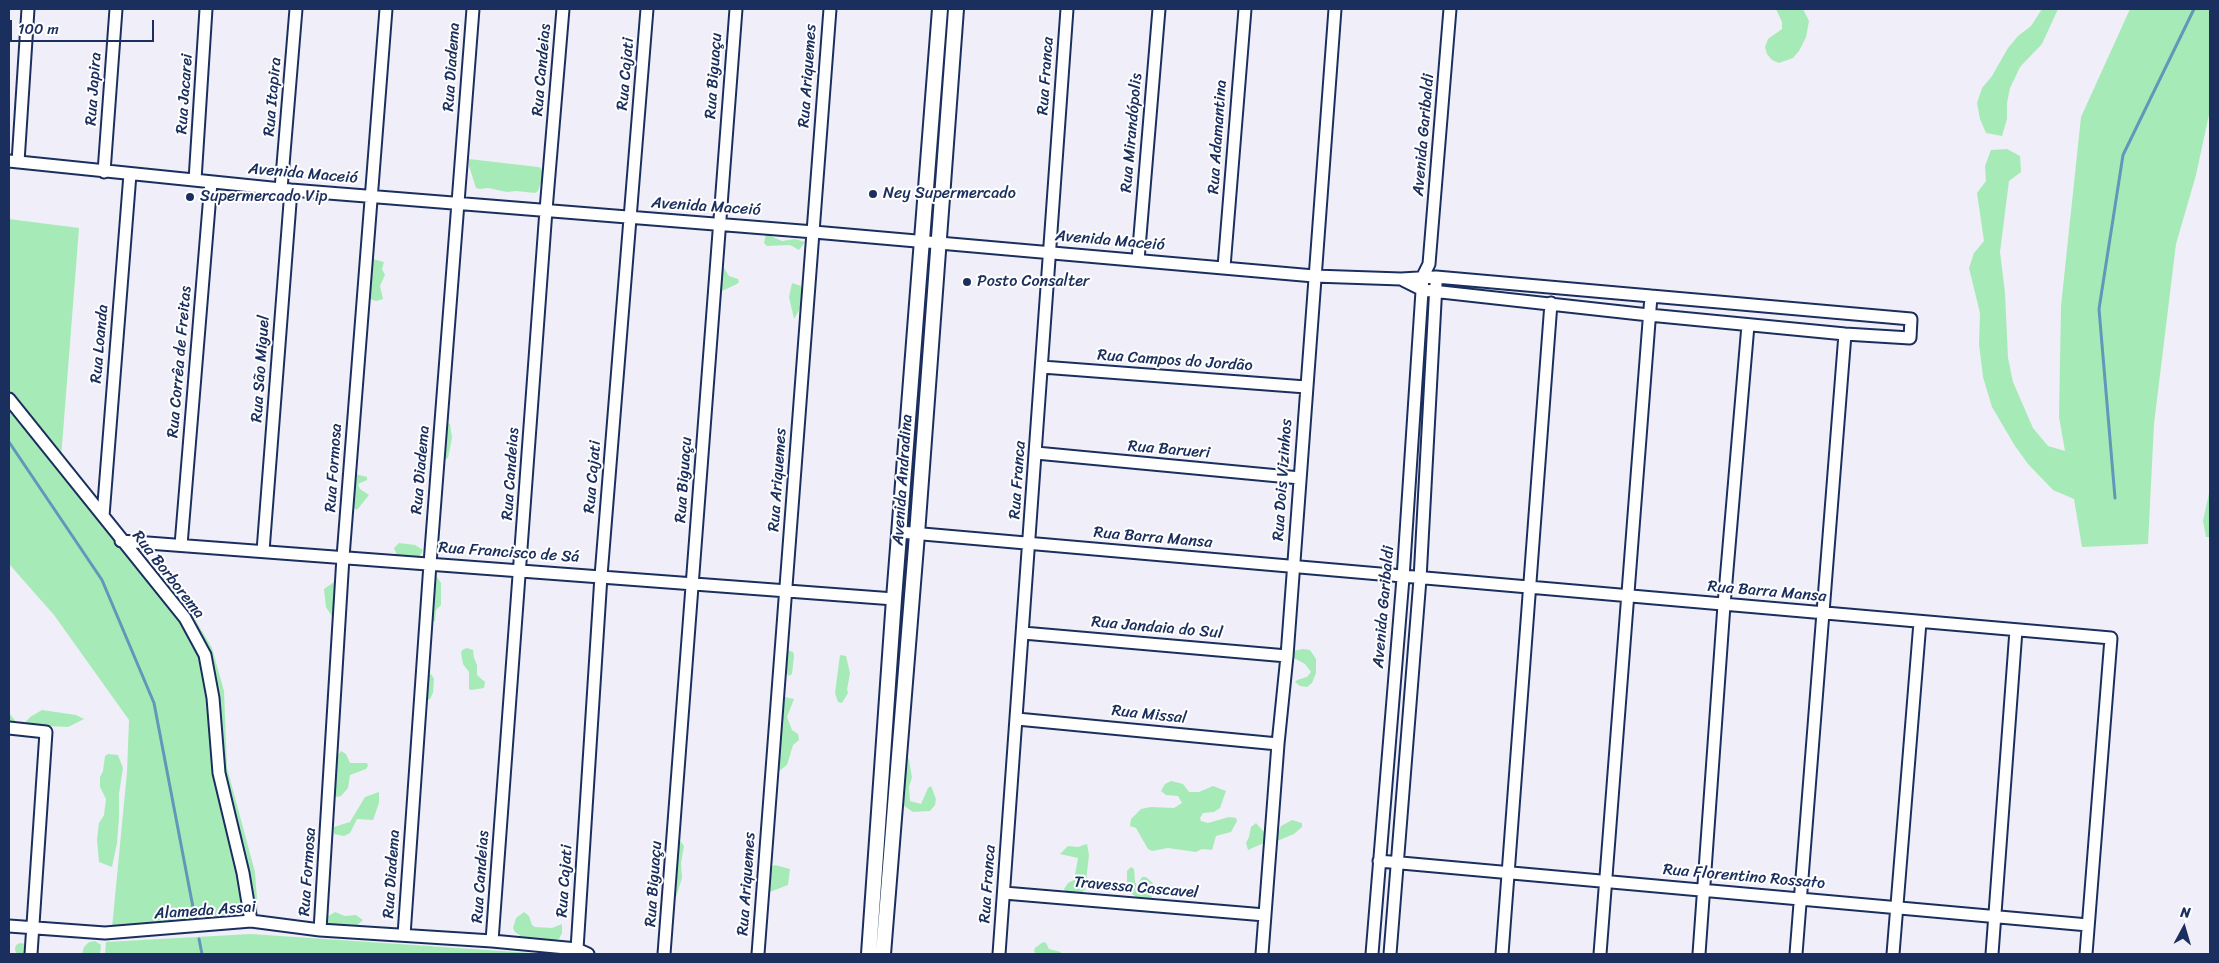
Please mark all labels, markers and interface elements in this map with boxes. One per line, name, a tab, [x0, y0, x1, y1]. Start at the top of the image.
scale bar	[12, 10, 156, 42]
text: 100 m	[18, 16, 59, 42]
street label: Rua Diadema	[439, 22, 465, 112]
street label: Rua Candeias	[528, 23, 556, 117]
street label: Rua Ariquemes	[795, 24, 821, 128]
street label: Rua Biguaçu	[701, 32, 727, 120]
street label: Rua Franca	[1034, 36, 1058, 116]
street label: Rua Cajati	[613, 37, 639, 111]
street label: Rua Japira	[82, 52, 106, 126]
street label: Rua Jacarei	[173, 53, 197, 135]
street label: Rua Itapira	[260, 57, 286, 137]
street label: Rua Mirandópolis	[1117, 73, 1147, 193]
street label: Avenida Garibaldi	[1409, 73, 1439, 197]
street label: Rua Adamantina	[1204, 79, 1232, 195]
street label: Avenida Maceió	[248, 160, 358, 188]
place label: Ney Supermercado	[883, 184, 1016, 204]
place label: Supermercado Vip	[200, 187, 328, 207]
marker: Ney Supermercado	[867, 188, 879, 200]
marker: Supermercado Vip	[184, 191, 196, 203]
street label: Avenida Maceió	[651, 194, 761, 220]
street label: Avenida Maceió	[1055, 227, 1165, 255]
place label: Posto Consalter	[977, 272, 1089, 292]
marker: Posto Consalter	[961, 276, 973, 288]
street label: Rua Corrêa de Freitas	[164, 285, 196, 439]
street label: Rua Loanda	[87, 304, 113, 384]
street label: Rua São Miguel	[248, 315, 274, 423]
street label: Rua Campos do Jordão	[1097, 346, 1253, 376]
street label: Avenida Andradina	[889, 414, 917, 546]
street label: Rua Dois Vizinhos	[1269, 418, 1297, 542]
street label: Rua Formosa	[321, 423, 347, 513]
street label: Rua Diadema	[408, 425, 434, 515]
street label: Rua Candeias	[498, 427, 524, 521]
street label: Rua Ariquemes	[765, 428, 791, 532]
street label: Rua Biguaçu	[671, 436, 697, 524]
street label: Rua Barueri	[1127, 437, 1211, 463]
street label: Rua Cajati	[580, 440, 606, 514]
street label: Rua Franca	[1006, 440, 1030, 520]
street label: Rua Barra Mansa	[1093, 523, 1213, 553]
street label: Rua Borborema	[128, 527, 208, 623]
street label: Rua Francisco de Sá	[438, 539, 580, 567]
street label: Avenida Garibaldi	[1369, 545, 1399, 669]
street label: Rua Barra Mansa	[1707, 577, 1827, 607]
street label: Rua Jandaia do Sul	[1091, 613, 1223, 643]
street label: Rua Missal	[1111, 702, 1187, 728]
street label: Rua Formosa	[295, 827, 321, 917]
street label: Rua Diadema	[379, 829, 405, 919]
street label: Rua Candeias	[468, 830, 494, 924]
street label: Rua Ariquemes	[734, 832, 760, 936]
street label: Rua Biguaçu	[641, 840, 667, 928]
street label: Rua Cajati	[553, 844, 577, 918]
street label: Rua Franca	[976, 844, 1000, 924]
street label: Rua Florentino Rossato	[1662, 860, 1826, 894]
street label: Travessa Cascavel	[1073, 873, 1199, 903]
street label: Alameda Assai	[154, 898, 256, 924]
text: N	[2179, 900, 2192, 926]
north arrow	[2159, 903, 2209, 953]

